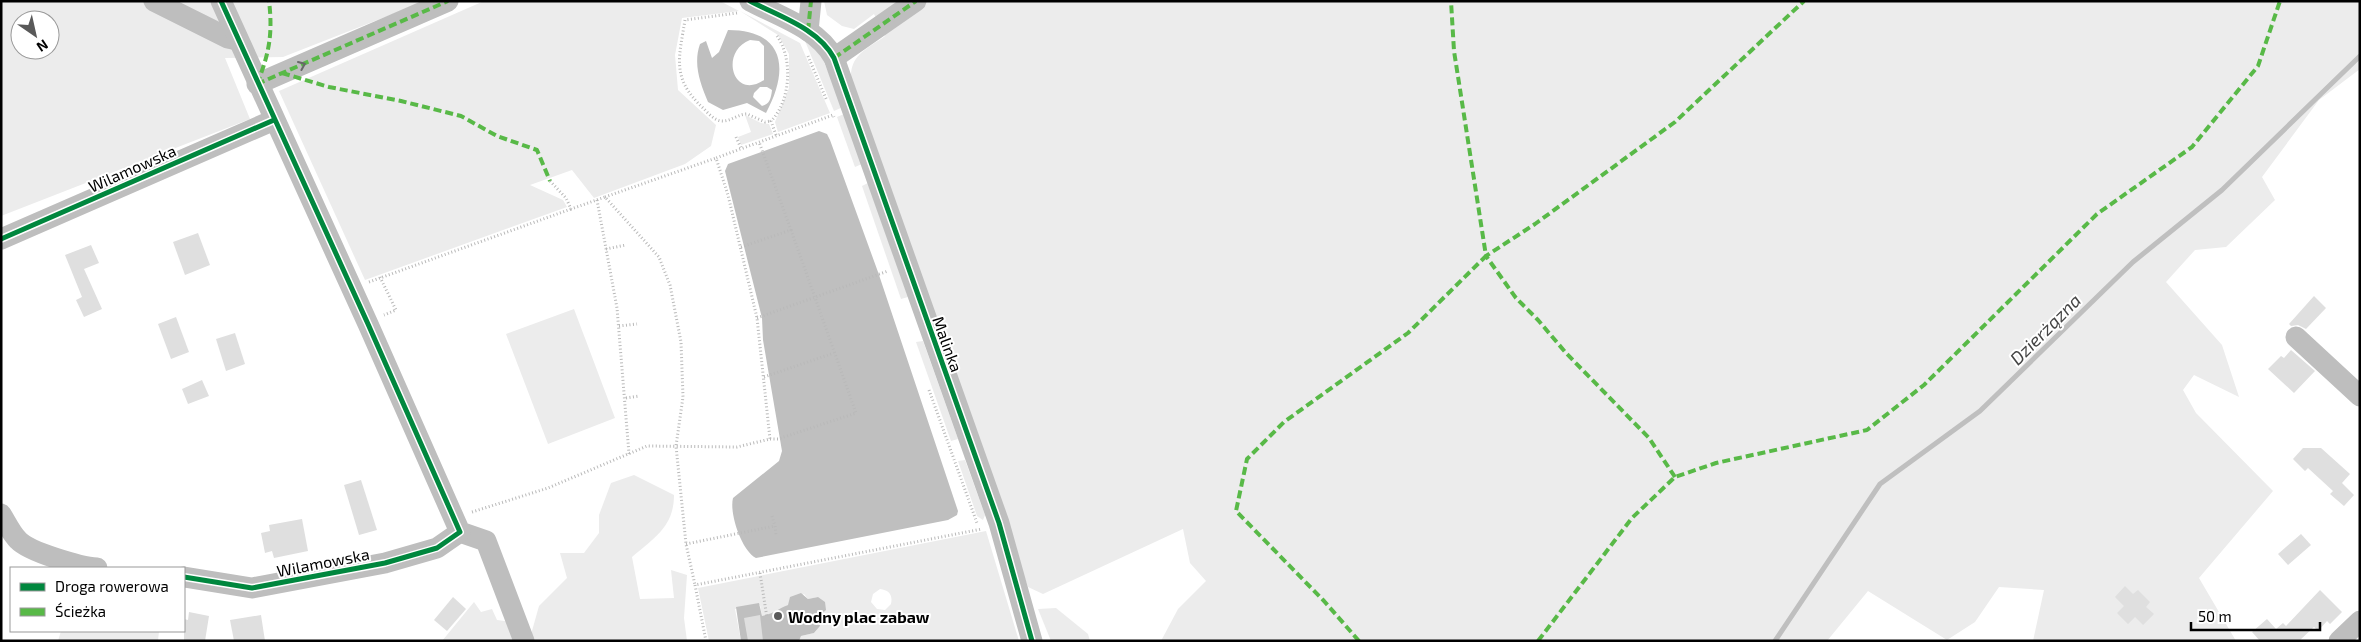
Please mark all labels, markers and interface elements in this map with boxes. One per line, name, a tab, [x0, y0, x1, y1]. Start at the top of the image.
north arrow	[10, 10, 60, 60]
text: N	[34, 36, 51, 56]
one-way arrow	[297, 60, 306, 71]
street label: Wilamowska	[85, 140, 179, 196]
water label: Dzierżązna	[2005, 289, 2085, 369]
street label: Malinka	[929, 314, 967, 374]
street label: Wilamowska	[275, 544, 371, 580]
legend	[10, 567, 185, 632]
text: Droga rowerowa	[55, 577, 169, 595]
scale bar	[2191, 600, 2320, 632]
text: Ścieżka	[55, 602, 106, 620]
place label: Wodny plac zabaw	[788, 607, 930, 627]
text: 50 m	[2198, 607, 2232, 625]
marker: Wodny plac zabaw	[772, 610, 784, 622]

